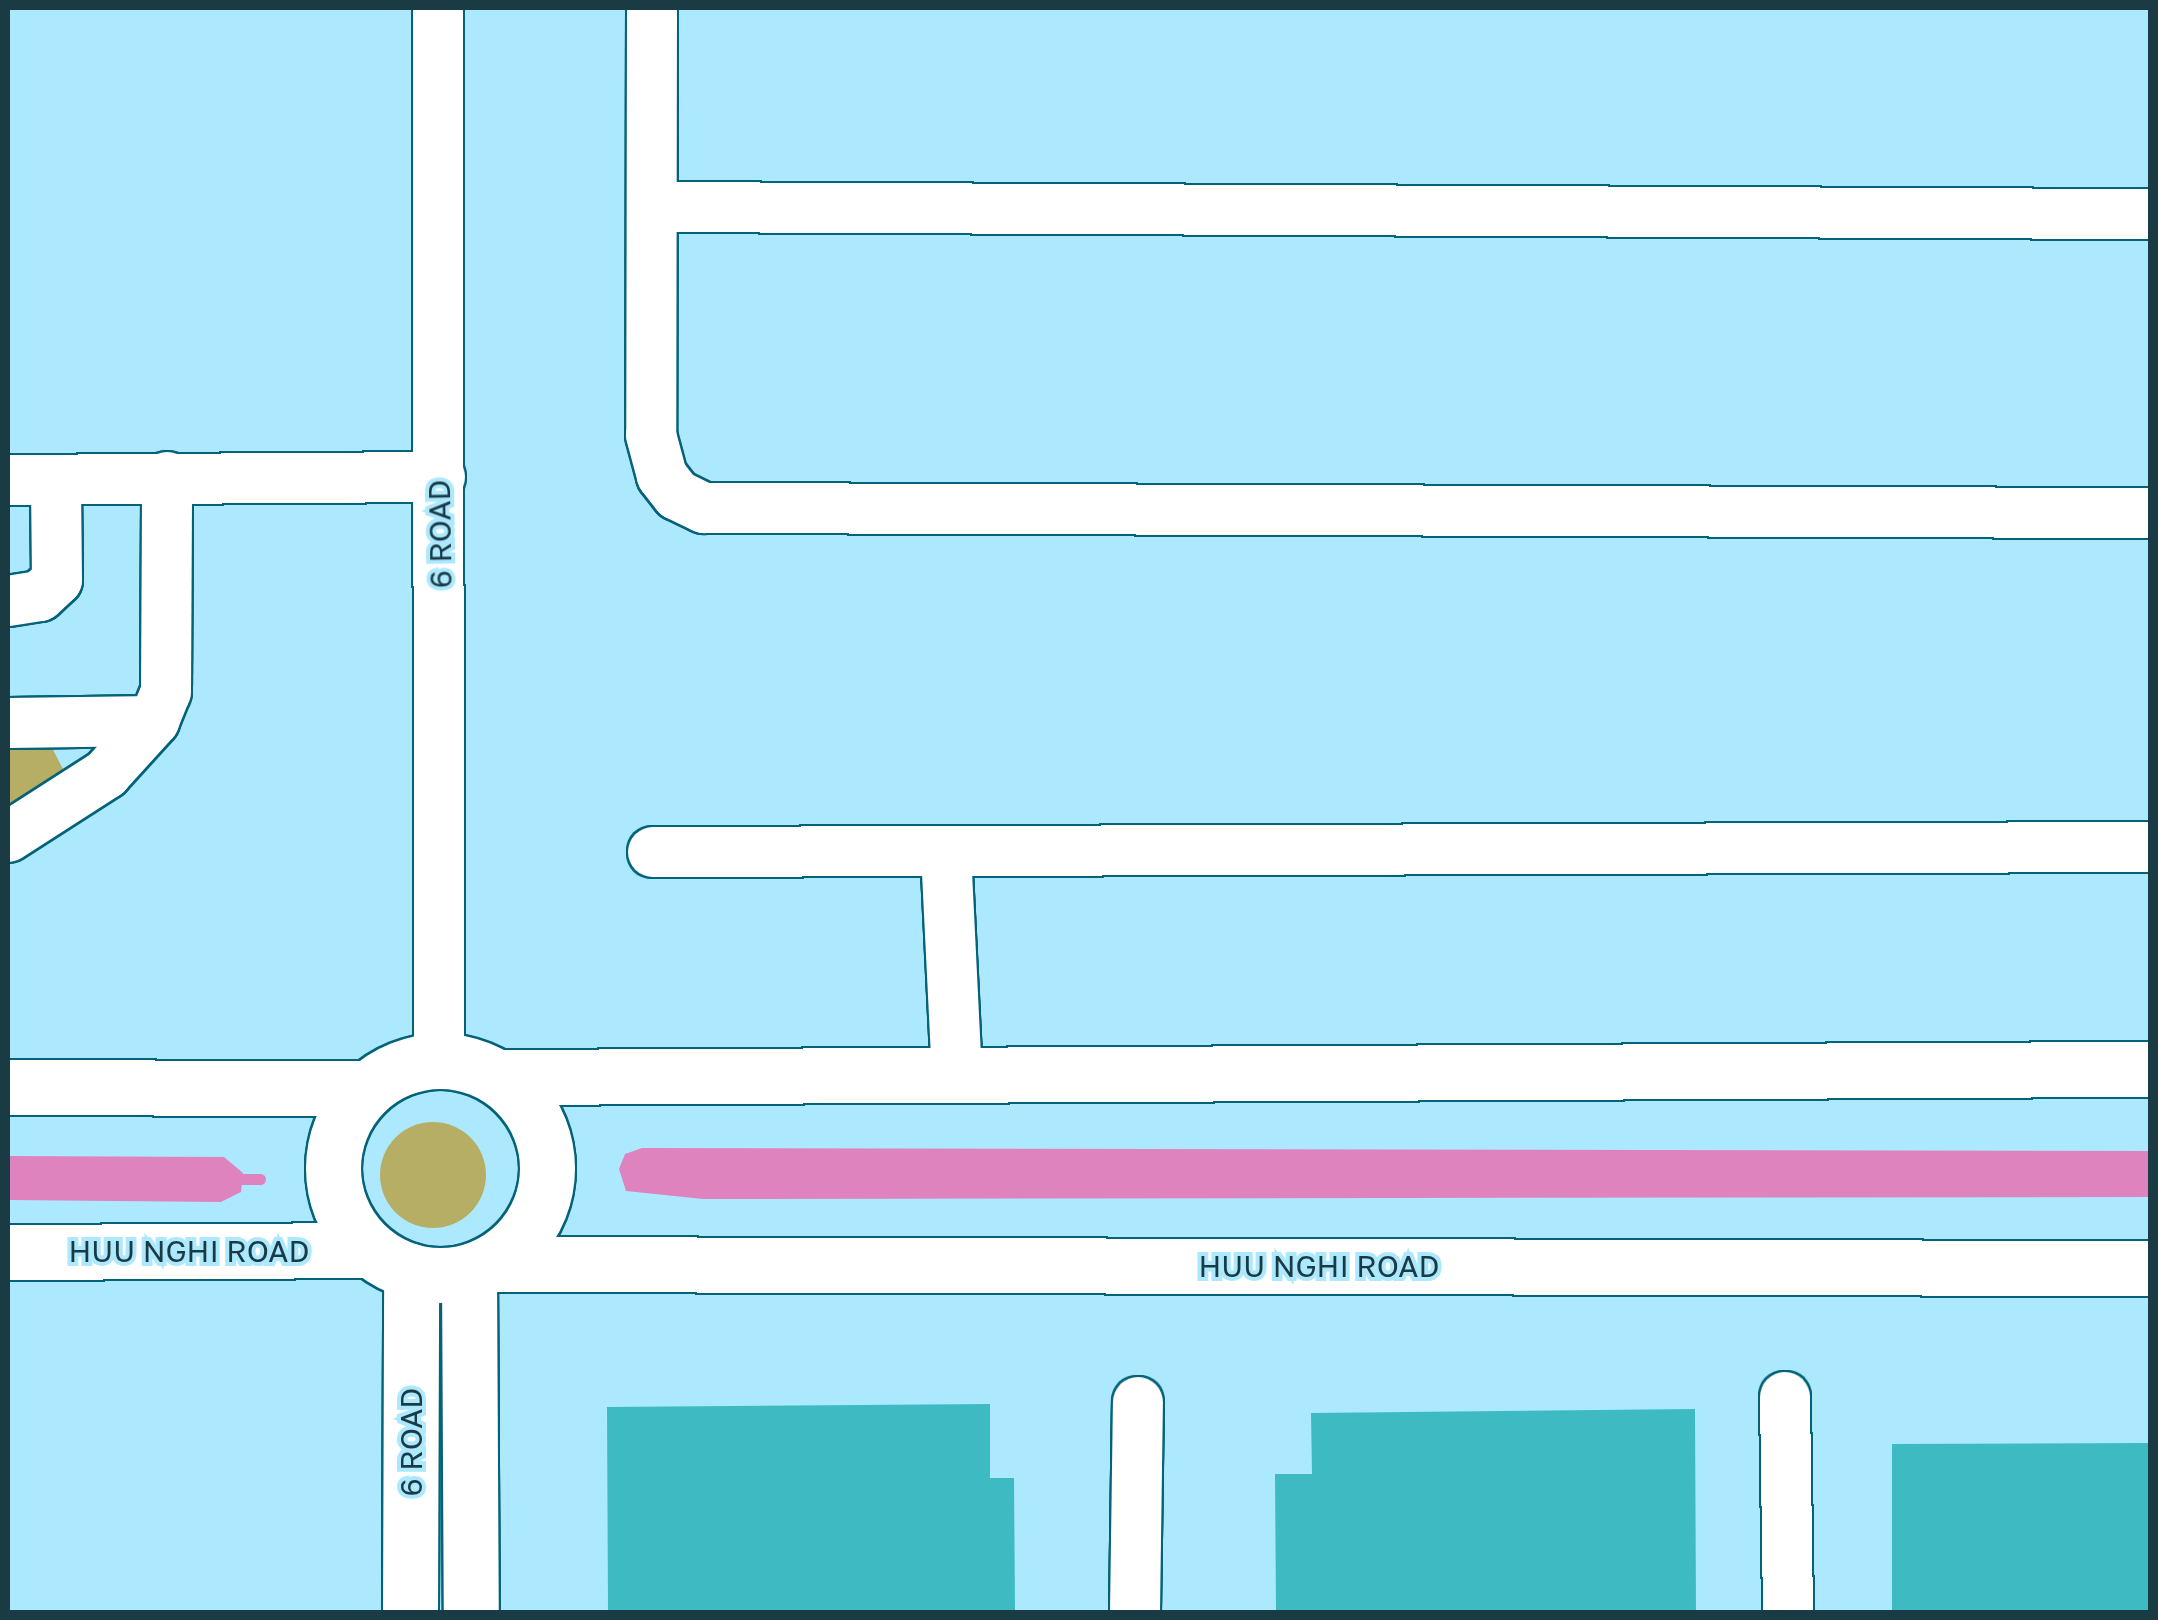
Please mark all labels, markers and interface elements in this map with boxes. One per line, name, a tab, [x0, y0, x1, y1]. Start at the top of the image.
street label: 6 ROAD	[421, 479, 459, 589]
street label: HUU NGHI ROAD	[69, 1233, 309, 1269]
street label: HUU NGHI ROAD	[1199, 1248, 1439, 1284]
street label: 6 ROAD	[393, 1388, 429, 1496]

